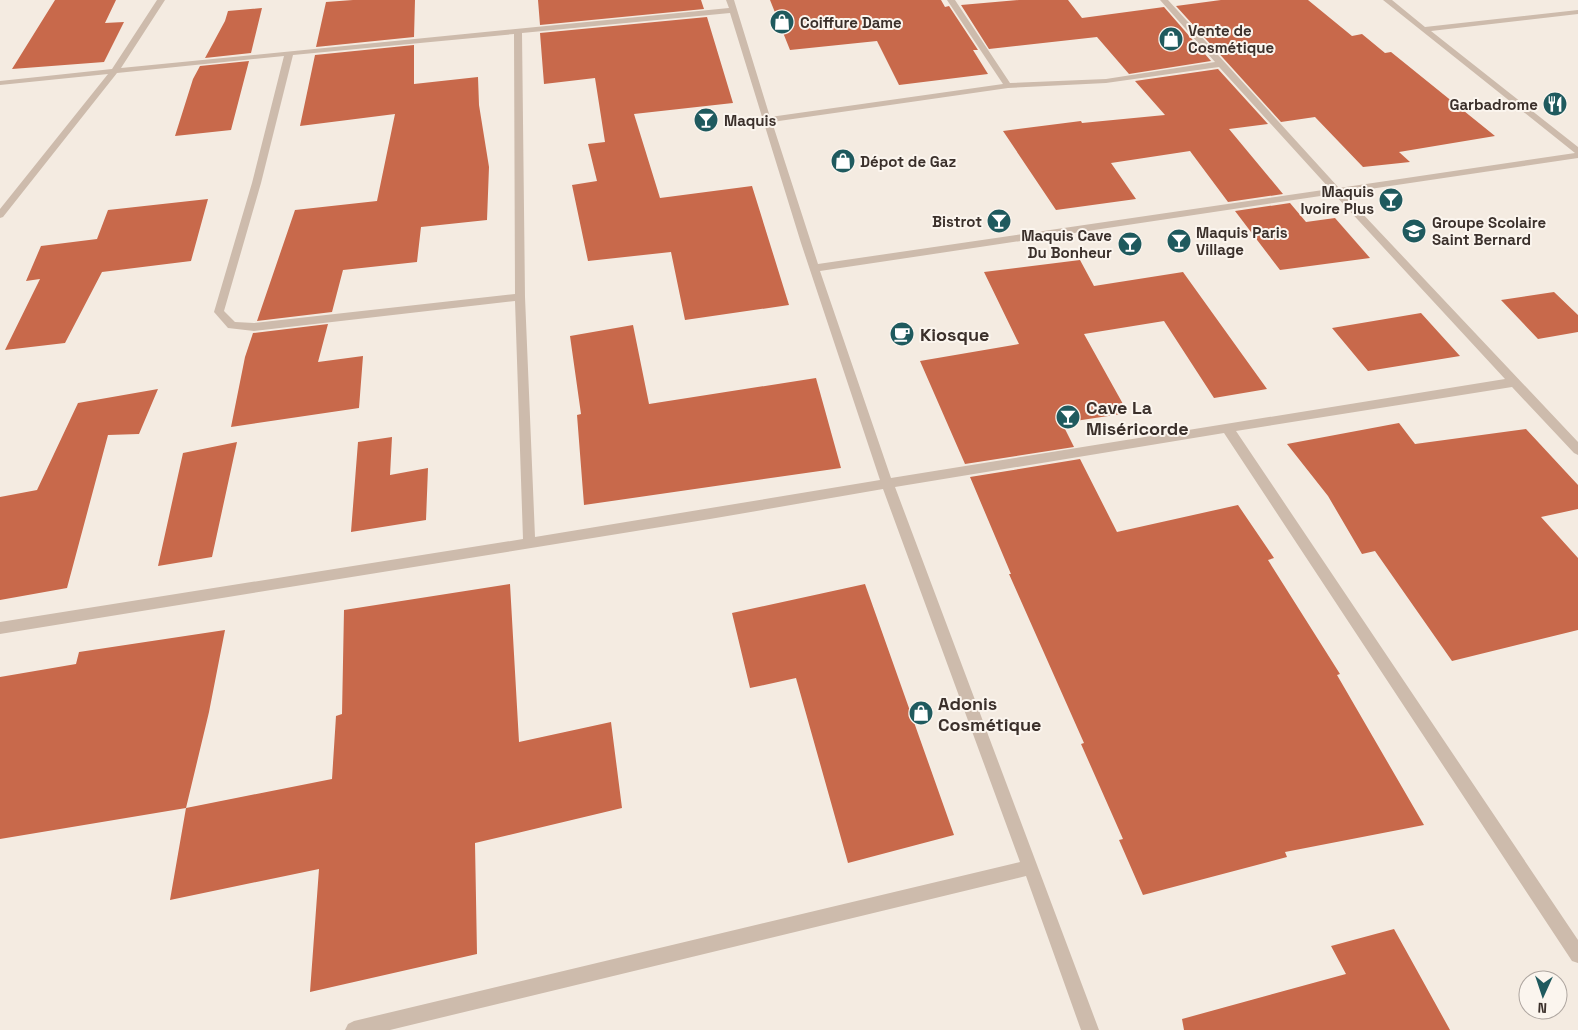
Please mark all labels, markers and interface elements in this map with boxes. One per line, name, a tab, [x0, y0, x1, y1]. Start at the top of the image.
shop icon: Coiffure Dame	[769, 9, 795, 35]
place label: Coiffure Dame	[800, 13, 902, 32]
place label: Vente de Cosmétique	[1188, 21, 1275, 57]
shop icon: Vente de Cosmétique	[1158, 26, 1184, 52]
restaurant icon: Garbadrome	[1542, 91, 1568, 117]
place label: Garbadrome	[1449, 95, 1538, 114]
bar icon: Maquis	[693, 107, 719, 133]
place label: Maquis	[724, 111, 777, 130]
shop icon: Dépot de Gaz	[830, 148, 856, 174]
place label: Dépot de Gaz	[860, 152, 956, 171]
place label: Maquis Ivoire Plus	[1301, 182, 1374, 218]
bar icon: Maquis Ivoire Plus	[1378, 187, 1404, 213]
bar icon: Bistrot	[986, 208, 1012, 234]
place label: Bistrot	[932, 212, 982, 231]
place label: Groupe Scolaire Saint Bernard	[1432, 213, 1546, 249]
school or university icon: Groupe Scolaire Saint Bernard	[1401, 218, 1427, 244]
place label: Maquis Paris Village	[1196, 223, 1288, 259]
place label: Maquis Cave Du Bonheur	[1021, 226, 1112, 262]
bar icon: Maquis Paris Village	[1166, 228, 1192, 254]
bar icon: Maquis Cave Du Bonheur	[1117, 231, 1143, 257]
cafe icon: Kiosque	[889, 321, 915, 347]
place label: Kiosque	[920, 323, 989, 346]
place label: Cave La Miséricorde	[1086, 396, 1189, 440]
bar icon: Cave La Miséricorde	[1055, 404, 1081, 430]
place label: Adonis Cosmétique	[938, 692, 1041, 736]
shop icon: Adonis Cosmétique	[908, 700, 934, 726]
north arrow	[1518, 970, 1568, 1020]
text: N	[1537, 999, 1547, 1017]

